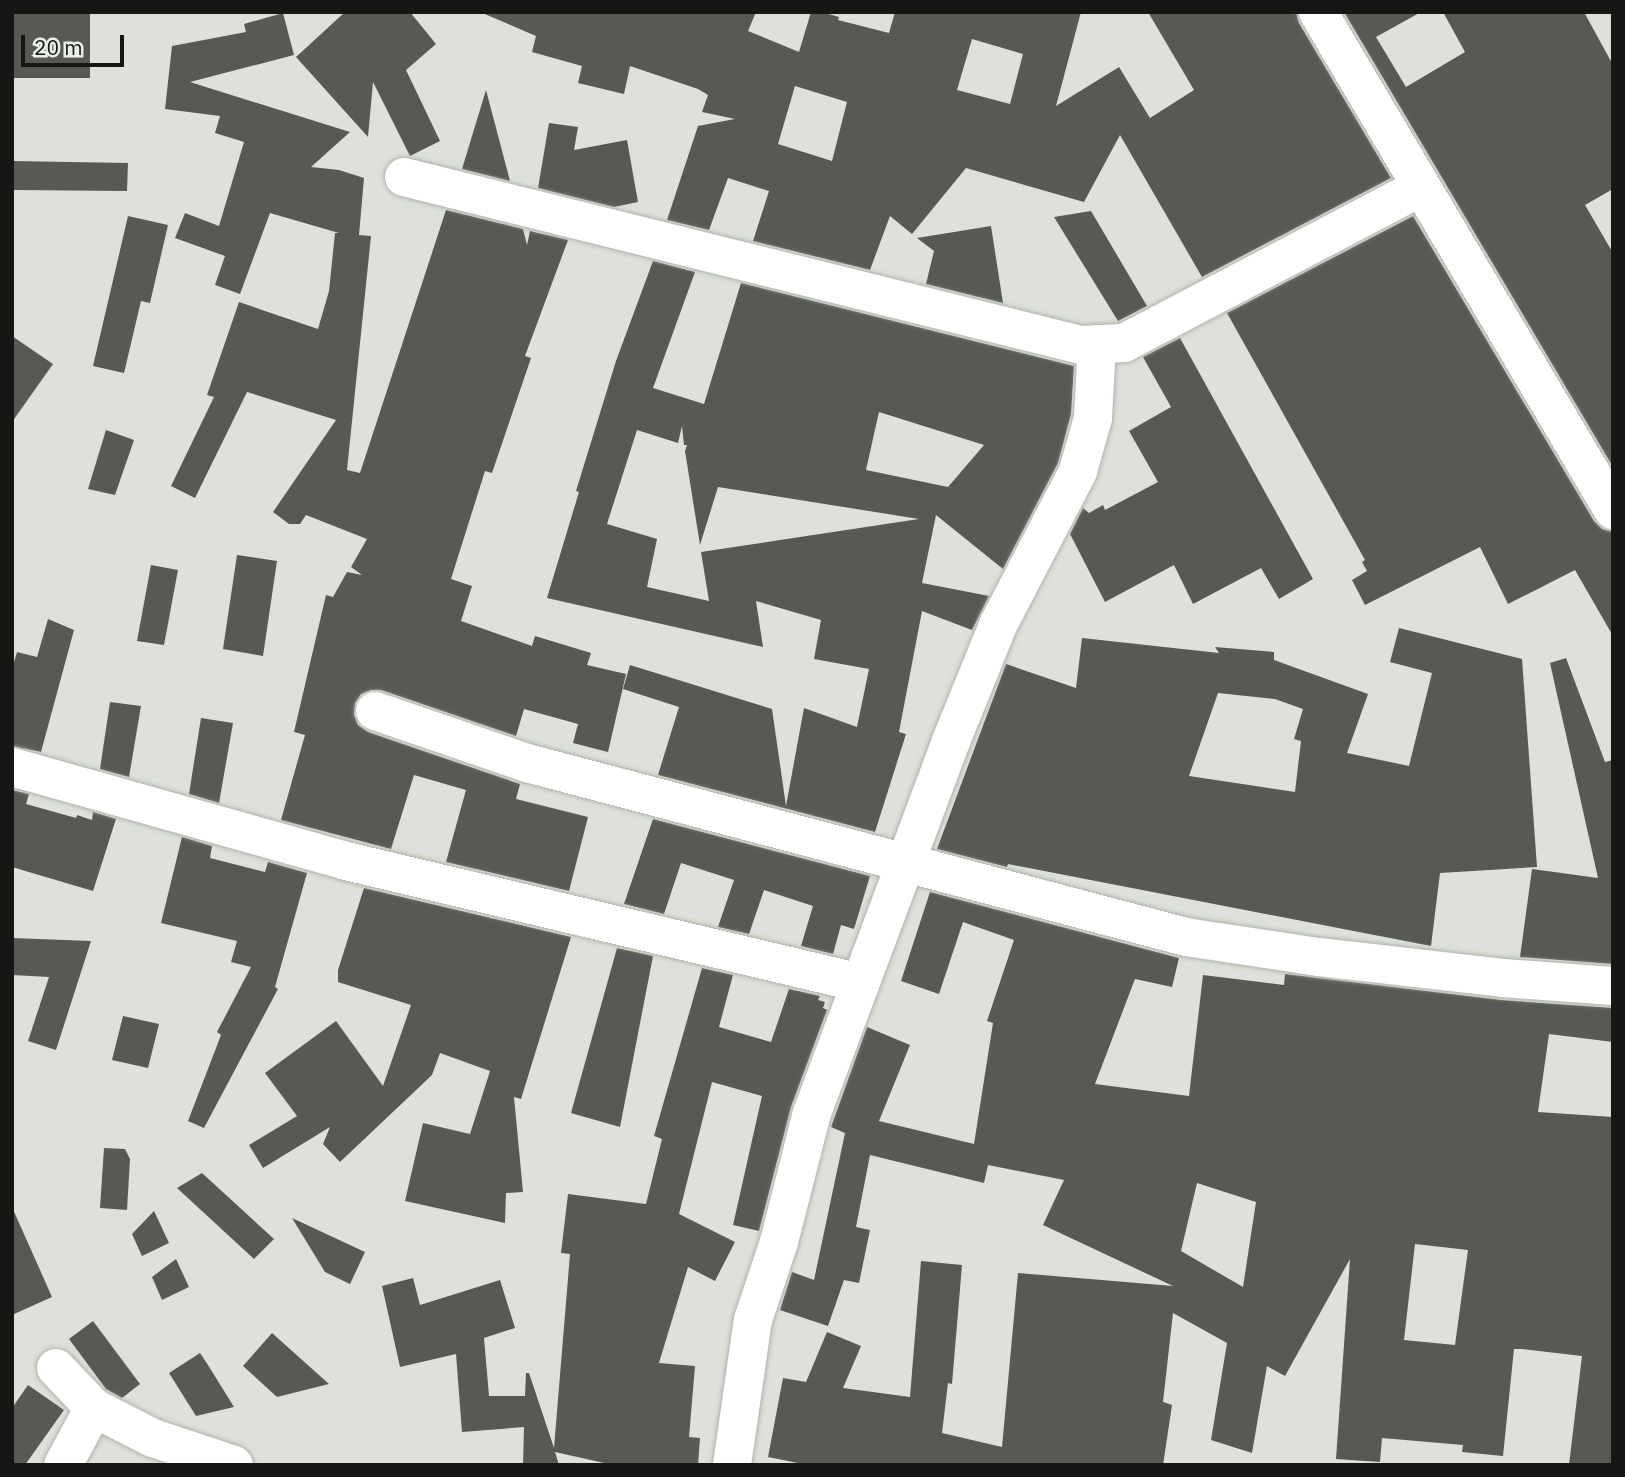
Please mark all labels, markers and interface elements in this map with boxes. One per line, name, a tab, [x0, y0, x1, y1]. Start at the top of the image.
scale bar	[24, 21, 128, 65]
text: 20 m	[34, 33, 83, 61]

